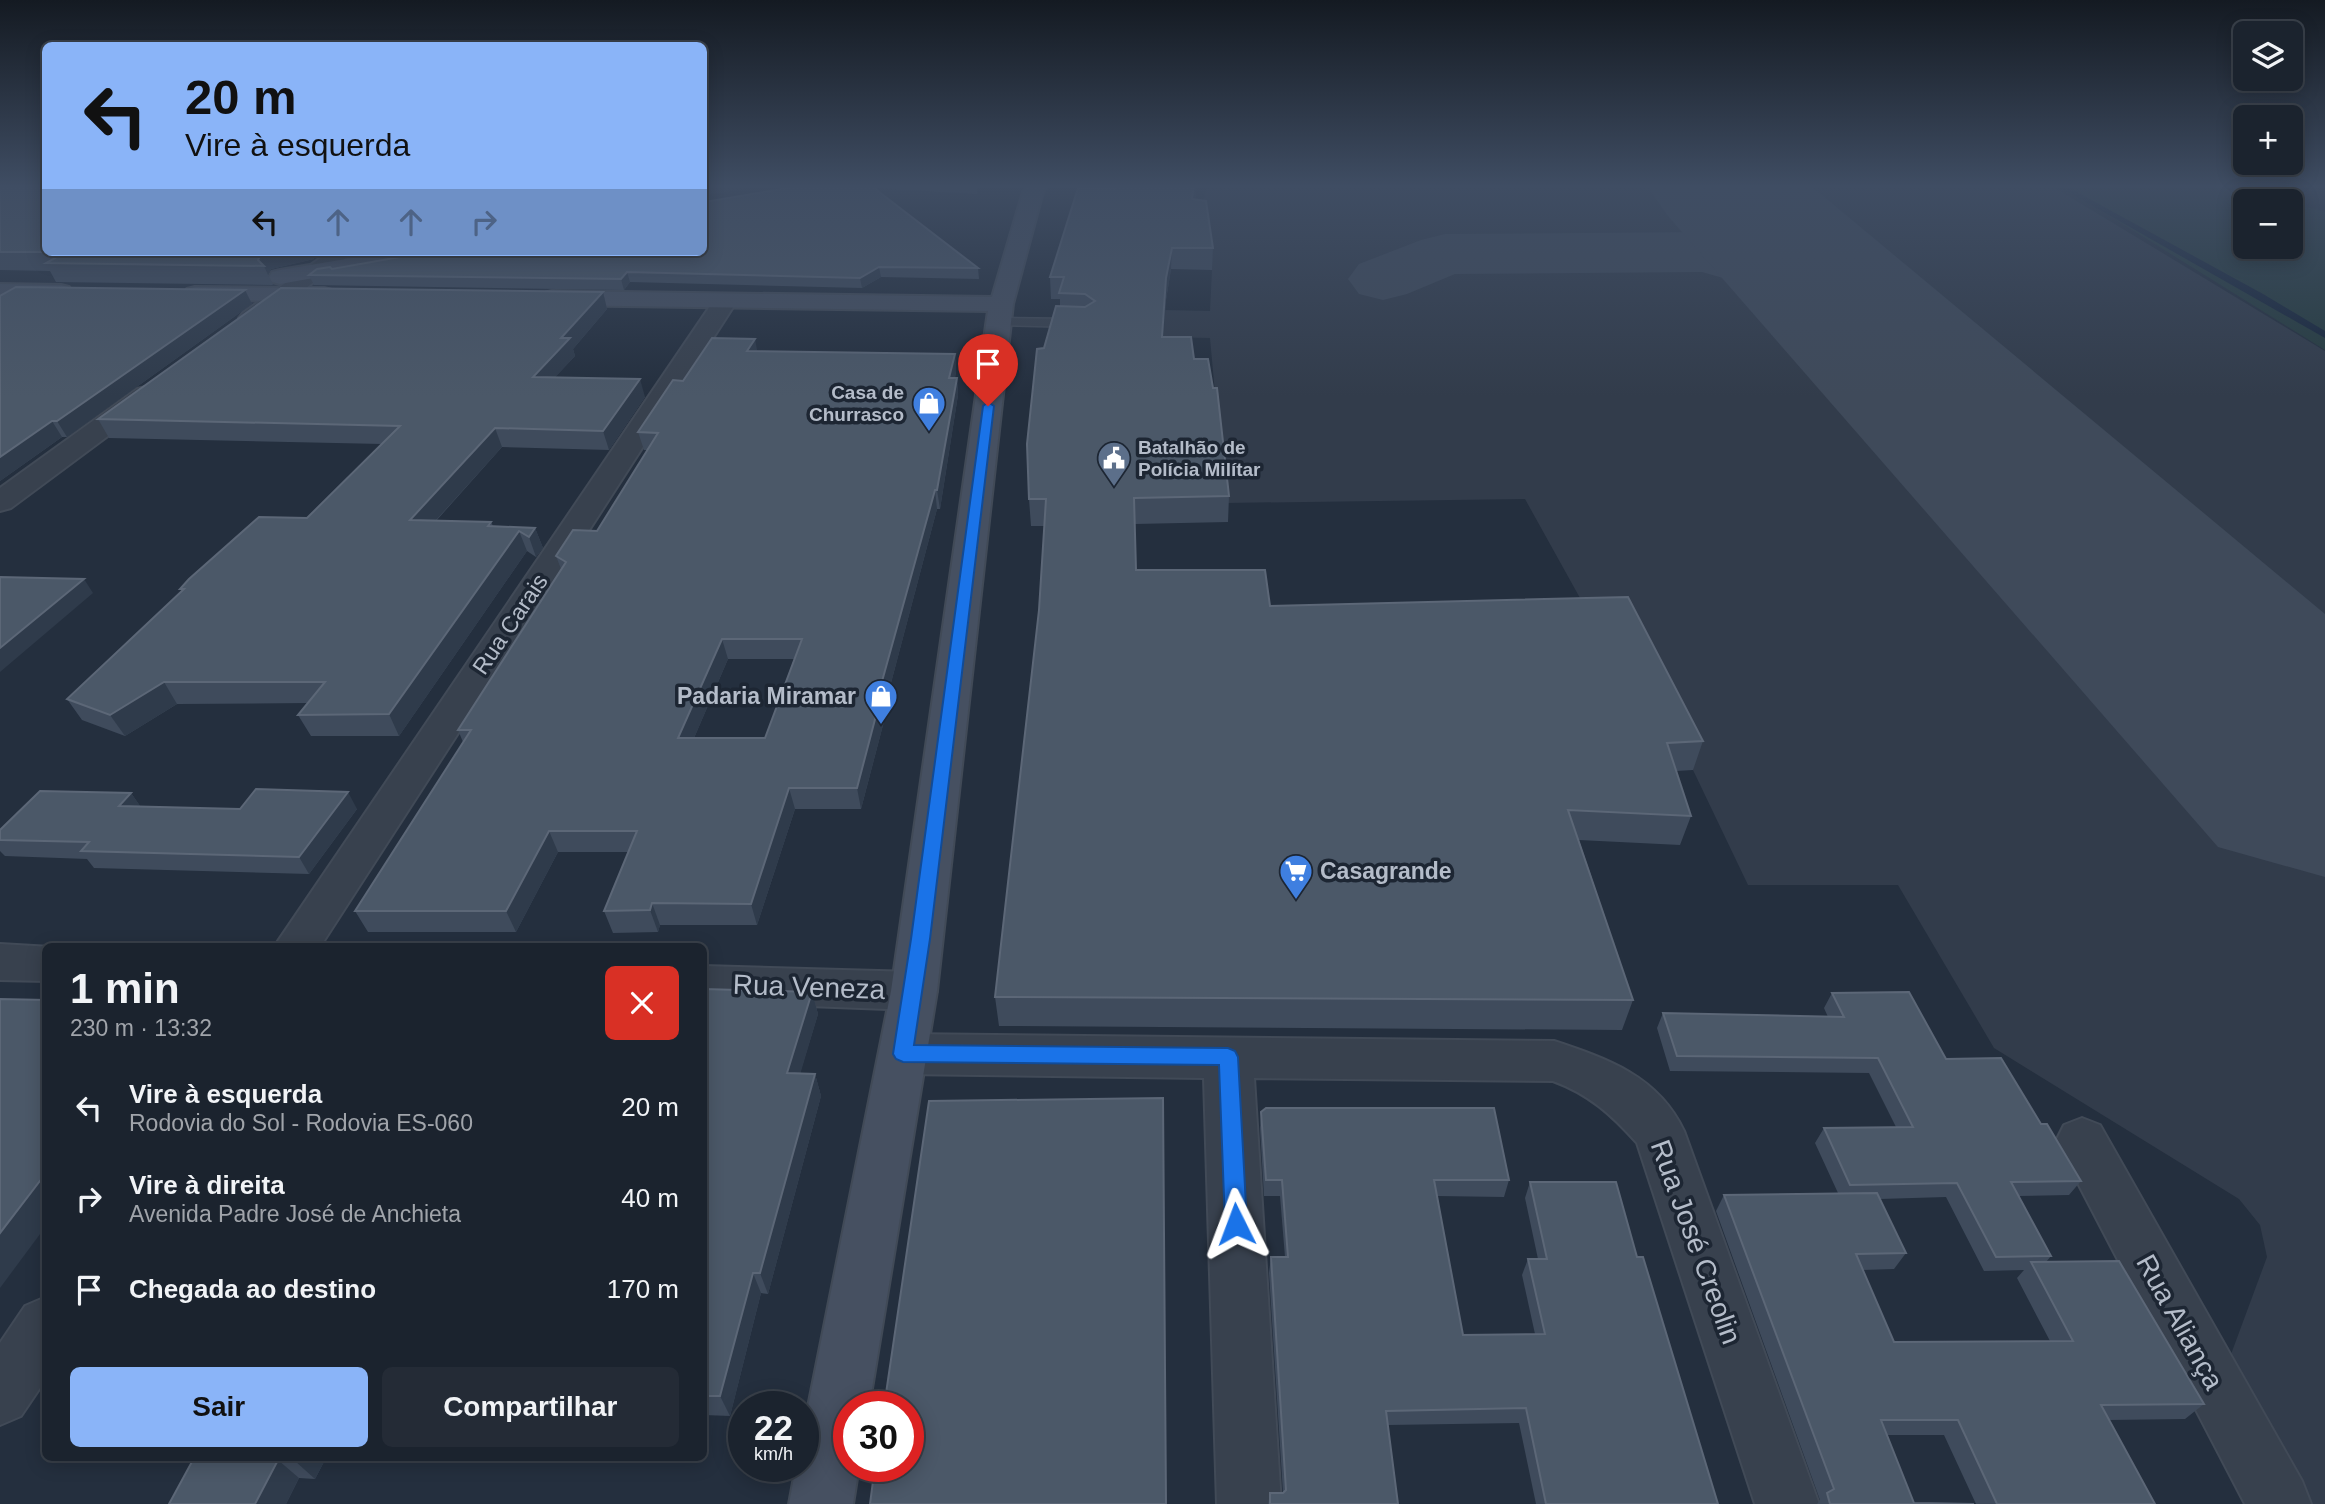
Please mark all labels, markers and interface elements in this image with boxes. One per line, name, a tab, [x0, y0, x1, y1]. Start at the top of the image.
map controls	[2233, 21, 2303, 259]
button: layers	[2233, 21, 2303, 91]
icon: left	[70, 70, 161, 161]
text: 20 m	[185, 70, 297, 124]
button: +	[2233, 105, 2303, 175]
text: Vire à esquerda	[185, 127, 410, 163]
button: −	[2233, 189, 2303, 259]
icon: left	[246, 203, 284, 241]
icon: ahead	[319, 203, 357, 241]
icon: ahead	[392, 203, 430, 241]
icon: right	[465, 203, 503, 241]
pin	[958, 334, 1018, 406]
icon: arrive	[969, 345, 1007, 383]
place label: Casa de Churrasco	[809, 382, 904, 425]
shop icon: Casa de Churrasco	[910, 384, 948, 433]
place label: Batalhão de Polícia Milítar	[1138, 437, 1261, 480]
public building icon: Batalhão de Polícia Milítar	[1095, 439, 1133, 488]
street label: Rua Carais	[467, 569, 553, 679]
shop icon: Padaria Miramar	[862, 677, 900, 726]
place label: Padaria Miramar	[677, 683, 856, 709]
supermarket icon: Casagrande	[1277, 852, 1315, 901]
place label: Casagrande	[1320, 858, 1452, 884]
text: 1 min	[70, 965, 180, 1012]
button: close	[605, 966, 679, 1040]
street label: Rua Veneza	[732, 969, 886, 1005]
text: 230 m · 13:32	[70, 1015, 212, 1041]
text: Vire à esquerda	[129, 1079, 322, 1109]
icon: left	[70, 1089, 108, 1127]
text: 20 m	[621, 1092, 679, 1122]
text: Rodovia do Sol - Rodovia ES-060	[129, 1110, 473, 1136]
street label: Rua José Creolin	[1645, 1136, 1747, 1348]
text: Vire à direita	[129, 1170, 285, 1200]
icon: right	[70, 1180, 108, 1218]
text: 40 m	[621, 1183, 679, 1213]
position arrow	[1199, 1187, 1273, 1261]
text: Avenida Padre José de Anchieta	[129, 1201, 461, 1227]
street label: Rua Aliança	[2130, 1249, 2230, 1395]
icon: arrive	[70, 1271, 108, 1309]
text: Chegada ao destino	[129, 1274, 376, 1304]
text: 170 m	[607, 1274, 679, 1304]
button: Sair	[70, 1367, 368, 1447]
button: Compartilhar	[382, 1367, 679, 1447]
speed limit sign: 30	[833, 1391, 924, 1482]
text: 22	[754, 1408, 793, 1447]
text: km/h	[754, 1444, 793, 1464]

